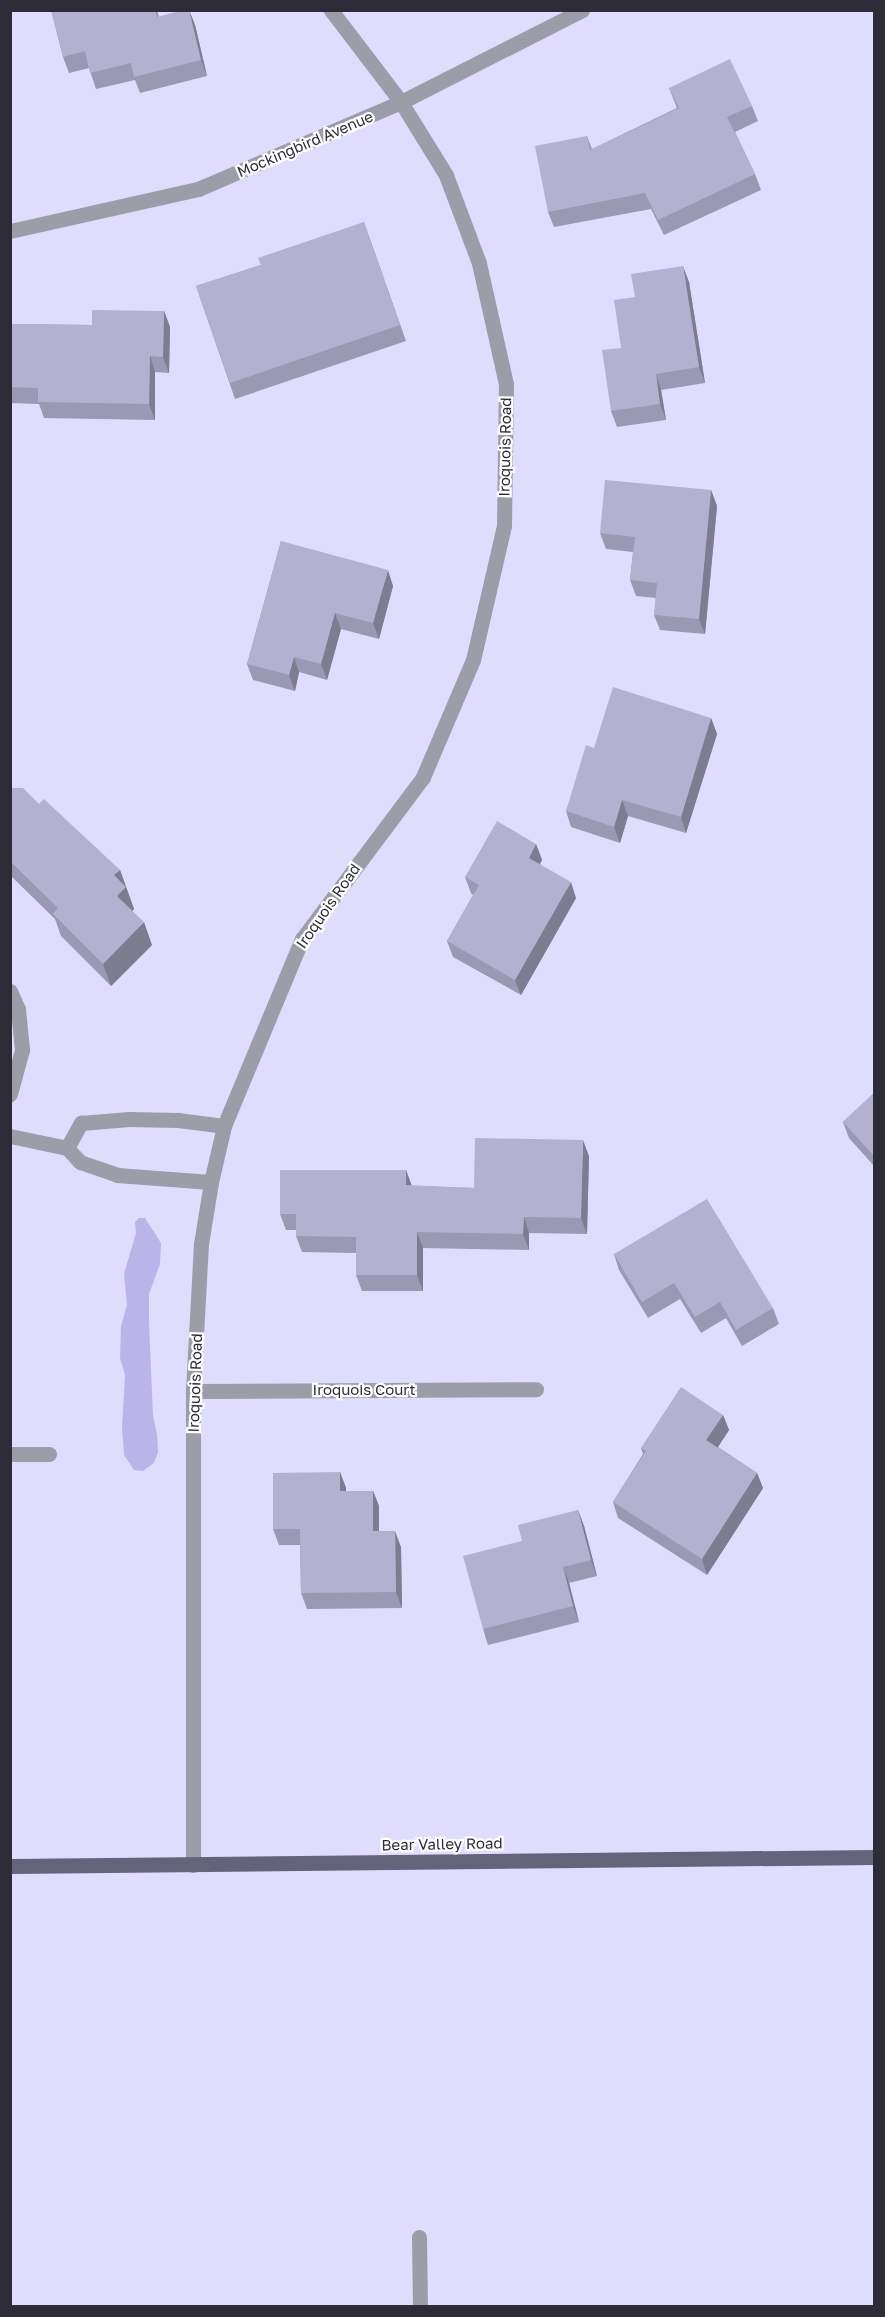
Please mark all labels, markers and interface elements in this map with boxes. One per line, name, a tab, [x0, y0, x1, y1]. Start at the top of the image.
street label: Mockingbird Avenue	[234, 107, 376, 181]
street label: Iroquois Road	[495, 397, 515, 497]
street label: Iroquois Road	[292, 860, 364, 952]
street label: Iroquois Road	[184, 1333, 206, 1433]
street label: Iroquois Court	[313, 1381, 415, 1399]
street label: Bear Valley Road	[381, 1834, 503, 1854]

